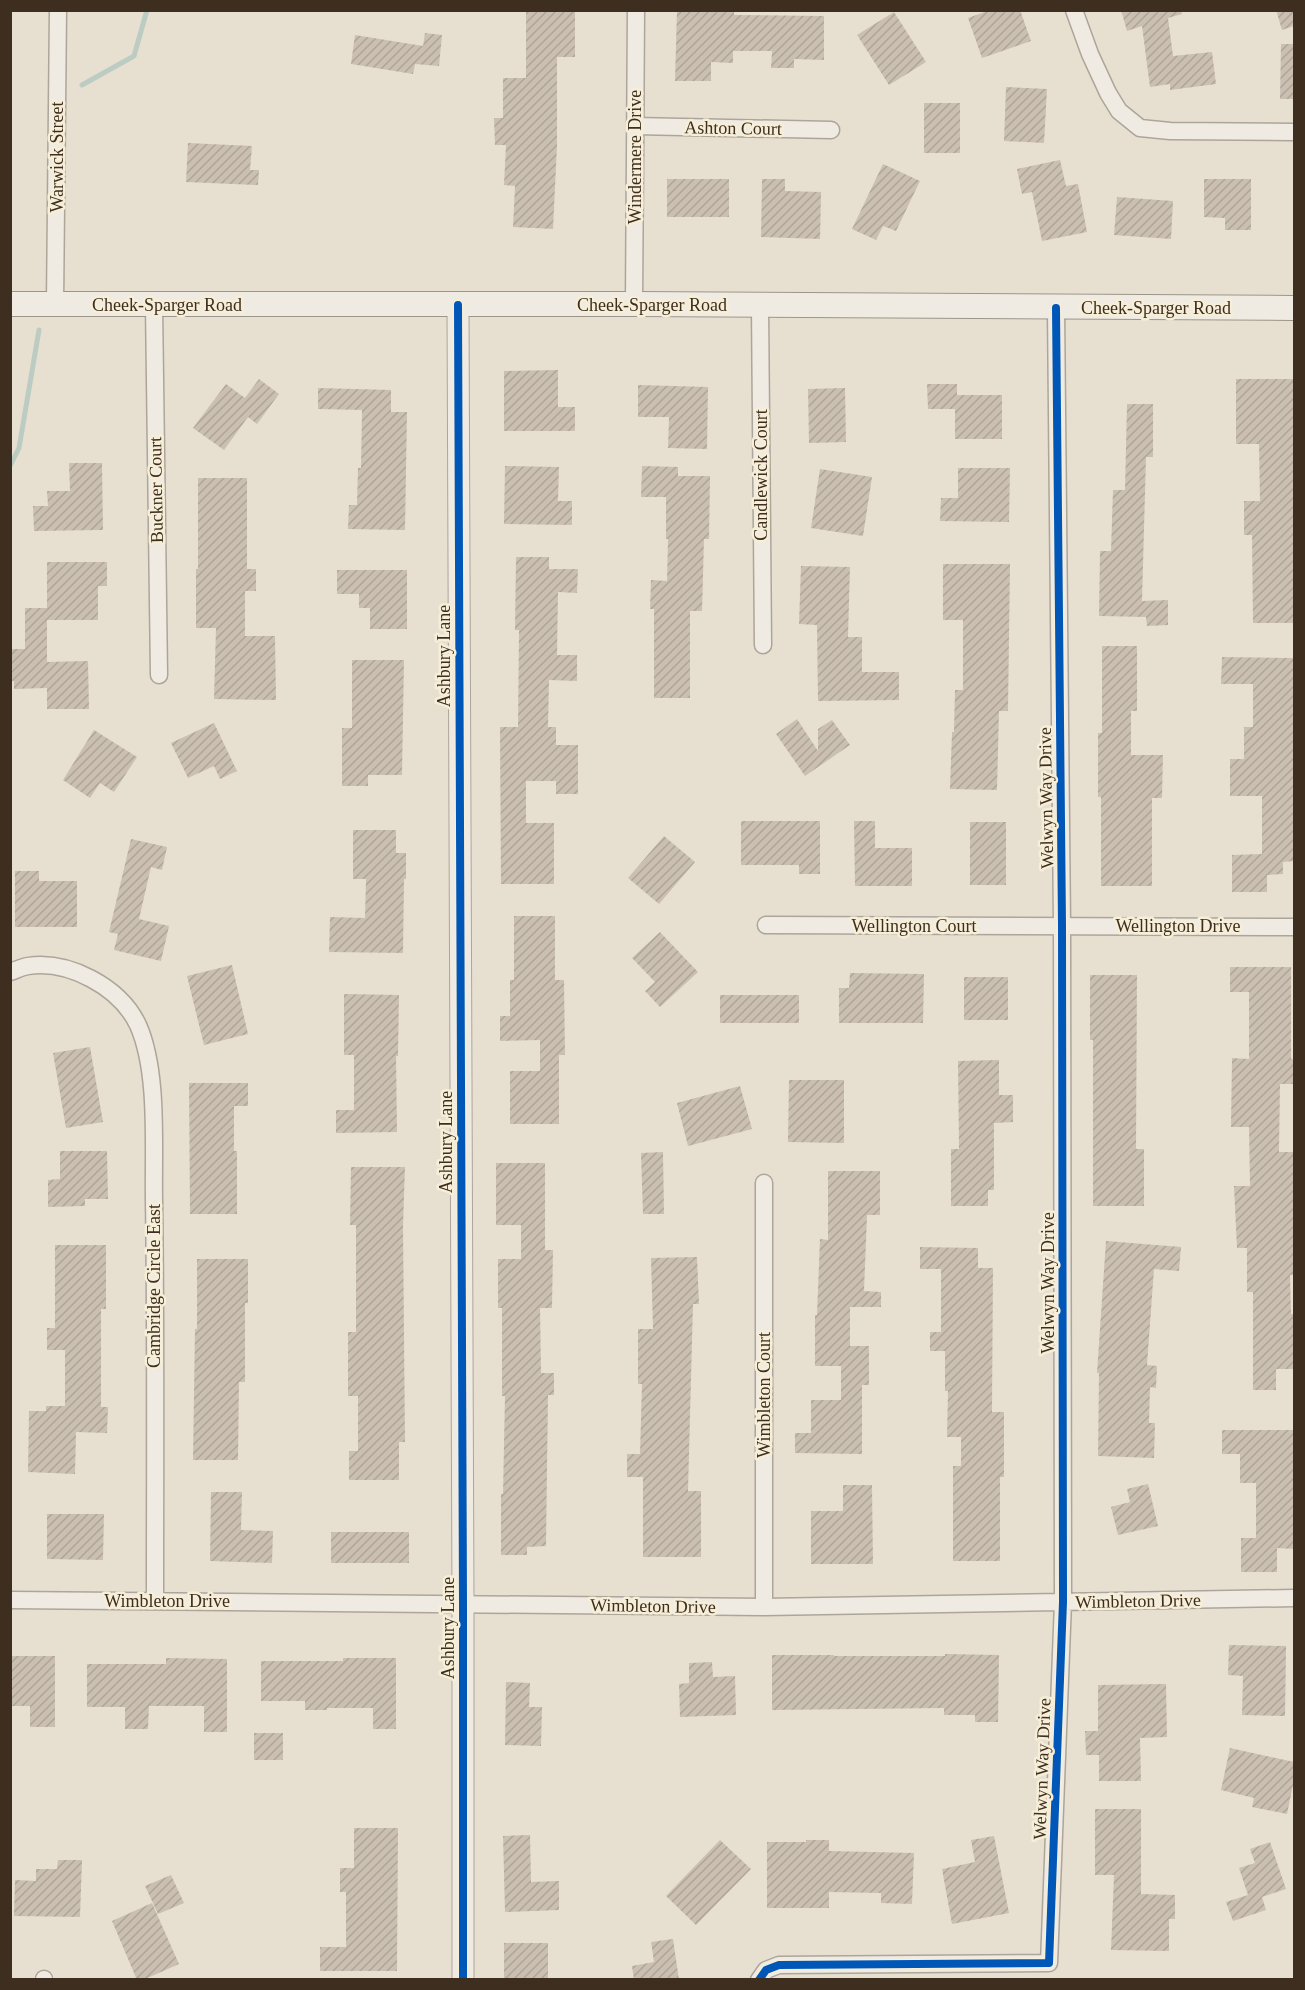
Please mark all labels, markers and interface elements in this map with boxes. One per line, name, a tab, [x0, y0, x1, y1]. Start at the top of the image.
street label: Windermere Drive	[625, 90, 645, 224]
street label: Warwick Street	[47, 101, 67, 213]
street label: Ashton Court	[684, 117, 782, 139]
street label: Cheek-Sparger Road	[92, 295, 242, 315]
street label: Cheek-Sparger Road	[577, 295, 727, 315]
street label: Cheek-Sparger Road	[1081, 298, 1231, 318]
street label: Candlewick Court	[751, 409, 771, 541]
street label: Buckner Court	[145, 437, 167, 543]
street label: Ashbury Lane	[434, 605, 454, 707]
street label: Welwyn Way Drive	[1035, 727, 1057, 869]
street label: Wellington Court	[851, 916, 977, 936]
street label: Wellington Drive	[1115, 916, 1241, 936]
street label: Ashbury Lane	[436, 1091, 456, 1193]
street label: Cambridge Circle East	[144, 1204, 164, 1368]
street label: Welwyn Way Drive	[1038, 1212, 1058, 1354]
street label: Wimbleton Court	[754, 1332, 774, 1458]
street label: Ashbury Lane	[438, 1577, 458, 1679]
street label: Wimbleton Drive	[1075, 1590, 1201, 1612]
street label: Wimbleton Drive	[104, 1591, 230, 1611]
street label: Wimbleton Drive	[590, 1595, 716, 1617]
street label: Welwyn Way Drive	[1030, 1698, 1054, 1840]

